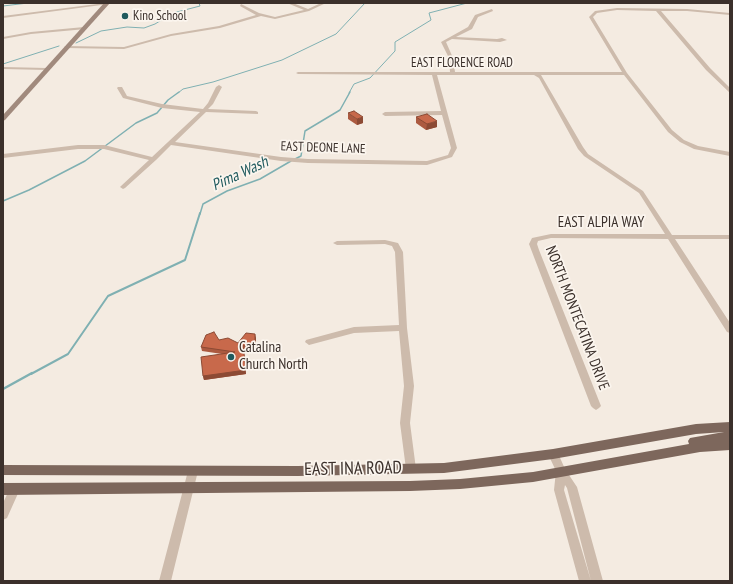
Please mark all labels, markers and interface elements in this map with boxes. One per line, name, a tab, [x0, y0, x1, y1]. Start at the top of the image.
place label: Kino School	[133, 8, 186, 24]
marker: Kino School	[120, 11, 130, 21]
street label: EAST FLORENCE ROAD	[411, 55, 513, 71]
street label: EAST DEONE LANE	[280, 139, 366, 157]
water label: Pima Wash	[209, 153, 271, 195]
street label: EAST ALPIA WAY	[558, 214, 644, 232]
street label: NORTH MONTECATINA DRIVE	[541, 243, 613, 393]
place label: Catalina Church North	[239, 339, 308, 374]
marker: Catalina Church North	[226, 352, 236, 362]
street label: EAST INA ROAD	[304, 457, 402, 481]

